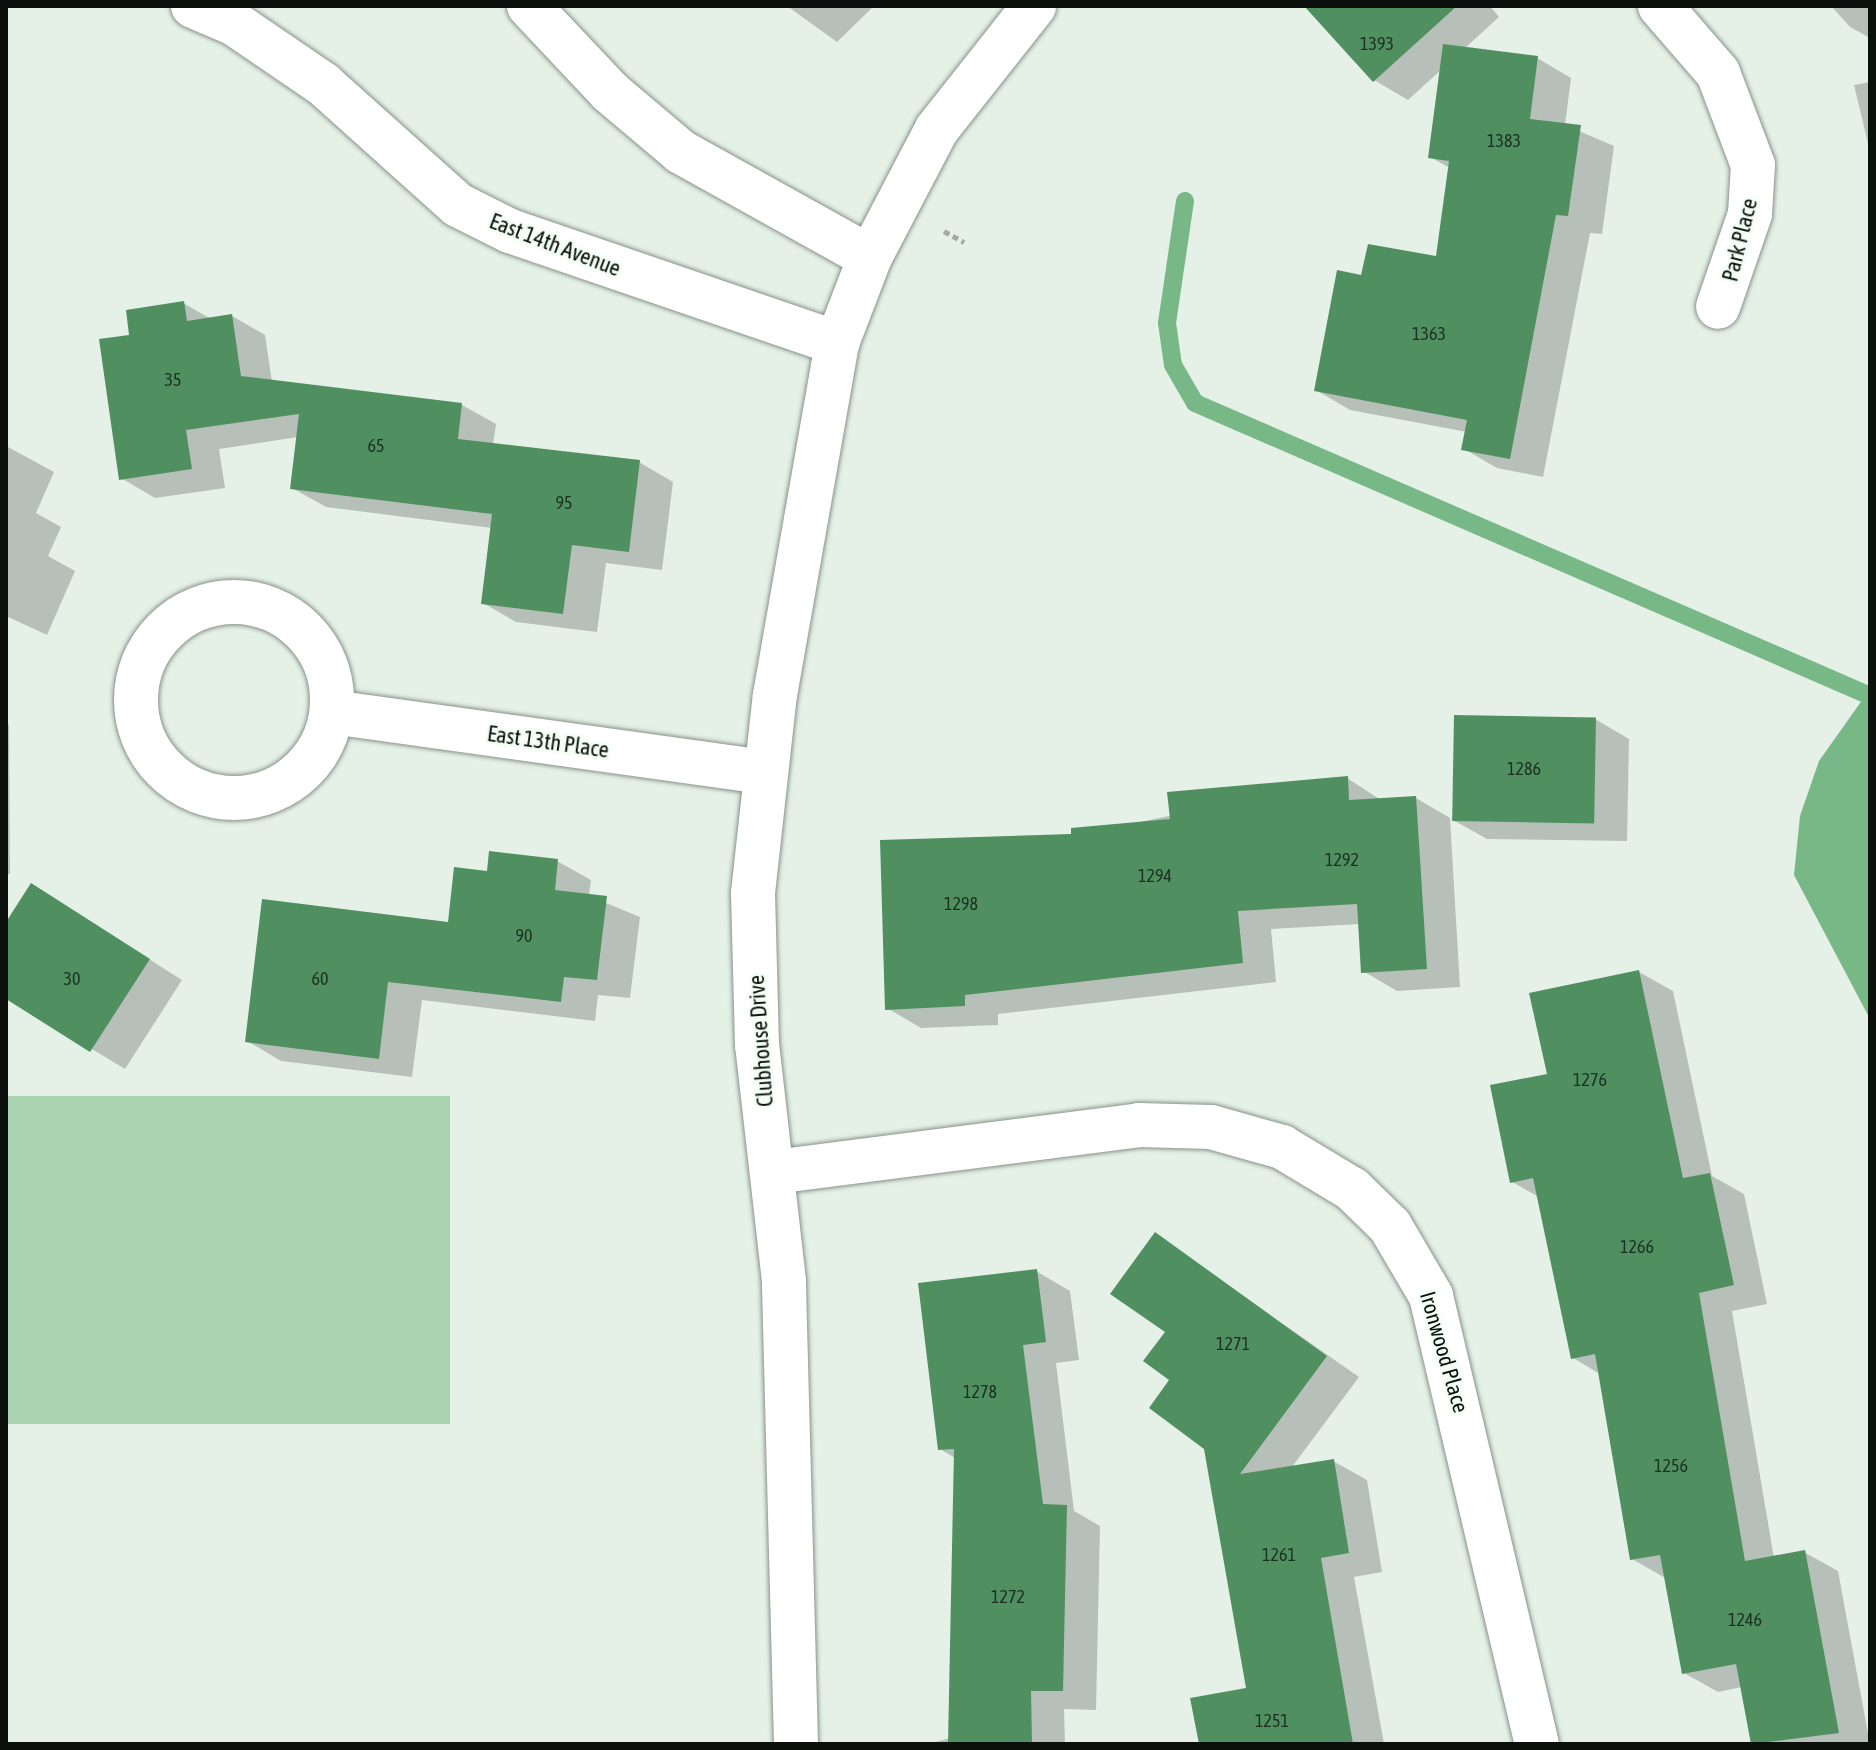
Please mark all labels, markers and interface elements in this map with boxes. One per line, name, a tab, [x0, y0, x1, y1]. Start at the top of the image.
house number: 1393	[1360, 33, 1394, 55]
house number: 1383	[1487, 130, 1521, 152]
street label: Park Place	[1717, 196, 1763, 284]
street label: East 14th Avenue	[486, 208, 624, 282]
house number: 1363	[1412, 323, 1446, 345]
house number: 35	[165, 369, 181, 391]
house number: 65	[368, 435, 384, 457]
house number: 95	[556, 492, 572, 514]
street label: East 13th Place	[486, 720, 610, 764]
house number: 1286	[1507, 758, 1541, 780]
house number: 1292	[1325, 849, 1359, 871]
house number: 1294	[1138, 865, 1172, 887]
house number: 1298	[944, 893, 978, 915]
house number: 90	[516, 925, 532, 947]
house number: 30	[64, 968, 80, 990]
house number: 60	[312, 968, 328, 990]
street label: Clubhouse Drive	[743, 974, 779, 1108]
house number: 1276	[1573, 1069, 1607, 1091]
house number: 1266	[1620, 1236, 1654, 1258]
street label: Ironwood Place	[1414, 1288, 1474, 1416]
house number: 1271	[1216, 1333, 1250, 1355]
house number: 1278	[963, 1381, 997, 1403]
house number: 1256	[1654, 1455, 1688, 1477]
house number: 1261	[1262, 1544, 1296, 1566]
house number: 1272	[991, 1586, 1025, 1608]
house number: 1246	[1728, 1609, 1762, 1631]
house number: 1251	[1255, 1710, 1289, 1732]

